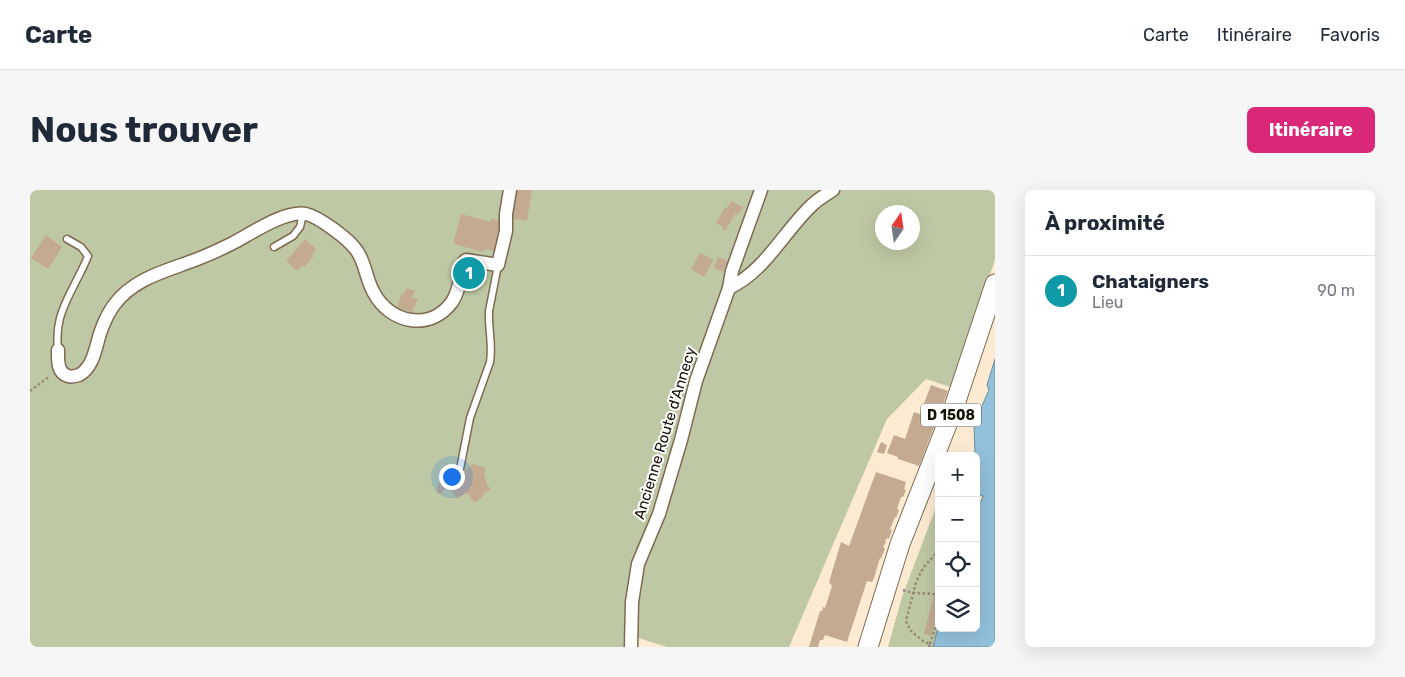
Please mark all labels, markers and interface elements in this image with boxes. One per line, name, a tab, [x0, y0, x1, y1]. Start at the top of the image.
text: Carte	[25, 21, 92, 49]
text: Carte	[1143, 24, 1189, 46]
text: Itinéraire	[1217, 24, 1292, 46]
text: Favoris	[1320, 24, 1380, 46]
button: Itinéraire	[1247, 107, 1375, 153]
text: Nous trouver	[30, 109, 258, 151]
north arrow	[875, 205, 920, 250]
text: À proximité	[1045, 210, 1165, 235]
pin: 1	[453, 254, 485, 292]
text: Chataigners	[1092, 270, 1209, 293]
text: 1	[1057, 281, 1065, 300]
text: 90 m	[1317, 281, 1355, 300]
text: Lieu	[1092, 293, 1123, 312]
street label: Ancienne Route d'Annecy	[630, 345, 700, 521]
road number: D 1508	[921, 404, 981, 426]
map controls	[935, 452, 980, 632]
button: +	[935, 452, 980, 497]
your location	[439, 464, 465, 490]
button: −	[935, 497, 980, 542]
button: locate	[935, 542, 980, 587]
button: layers	[935, 587, 980, 632]

